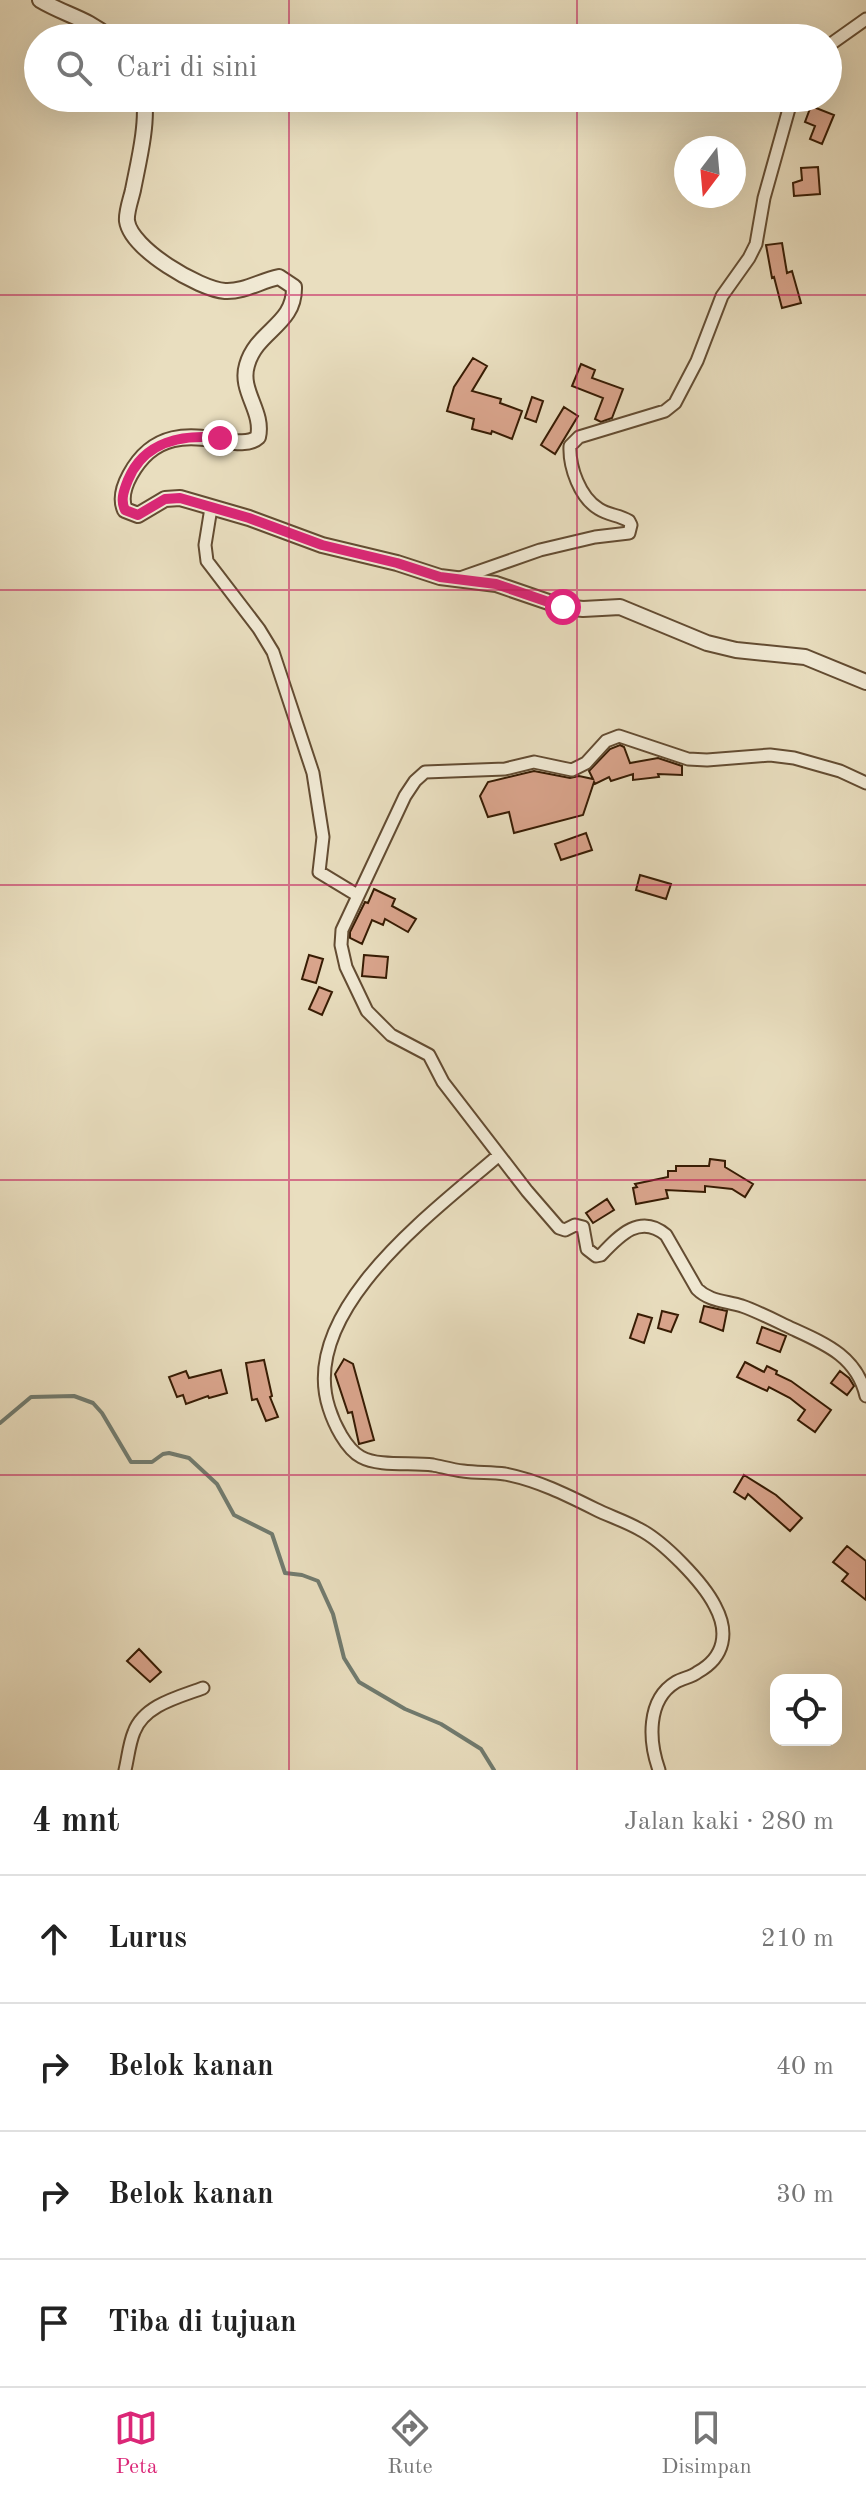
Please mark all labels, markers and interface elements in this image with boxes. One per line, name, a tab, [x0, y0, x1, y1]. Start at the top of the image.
search box	[24, 24, 842, 112]
icon: search	[52, 46, 96, 90]
text: Cari di sini	[116, 53, 257, 83]
north arrow	[674, 136, 746, 208]
route end	[202, 420, 238, 456]
route start	[545, 589, 581, 625]
map controls	[770, 1674, 842, 1746]
button: locate	[770, 1674, 842, 1746]
text: 4 mnt	[32, 1805, 120, 1839]
text: Jalan kaki · 280 m	[624, 1809, 834, 1835]
icon: ahead	[32, 1917, 76, 1961]
text: Lurus	[108, 1924, 187, 1954]
text: 210 m	[761, 1926, 834, 1952]
icon: right	[32, 2045, 76, 2089]
text: Belok kanan	[108, 2052, 274, 2082]
text: 40 m	[776, 2054, 834, 2080]
icon: right	[32, 2173, 76, 2217]
text: Belok kanan	[108, 2180, 274, 2210]
text: 30 m	[776, 2182, 834, 2208]
icon: arrive	[32, 2301, 76, 2345]
text: Tiba di tujuan	[108, 2308, 297, 2338]
tab: Peta	[114, 2406, 158, 2481]
tab: Rute	[387, 2406, 433, 2481]
tab: Disimpan	[661, 2406, 752, 2481]

